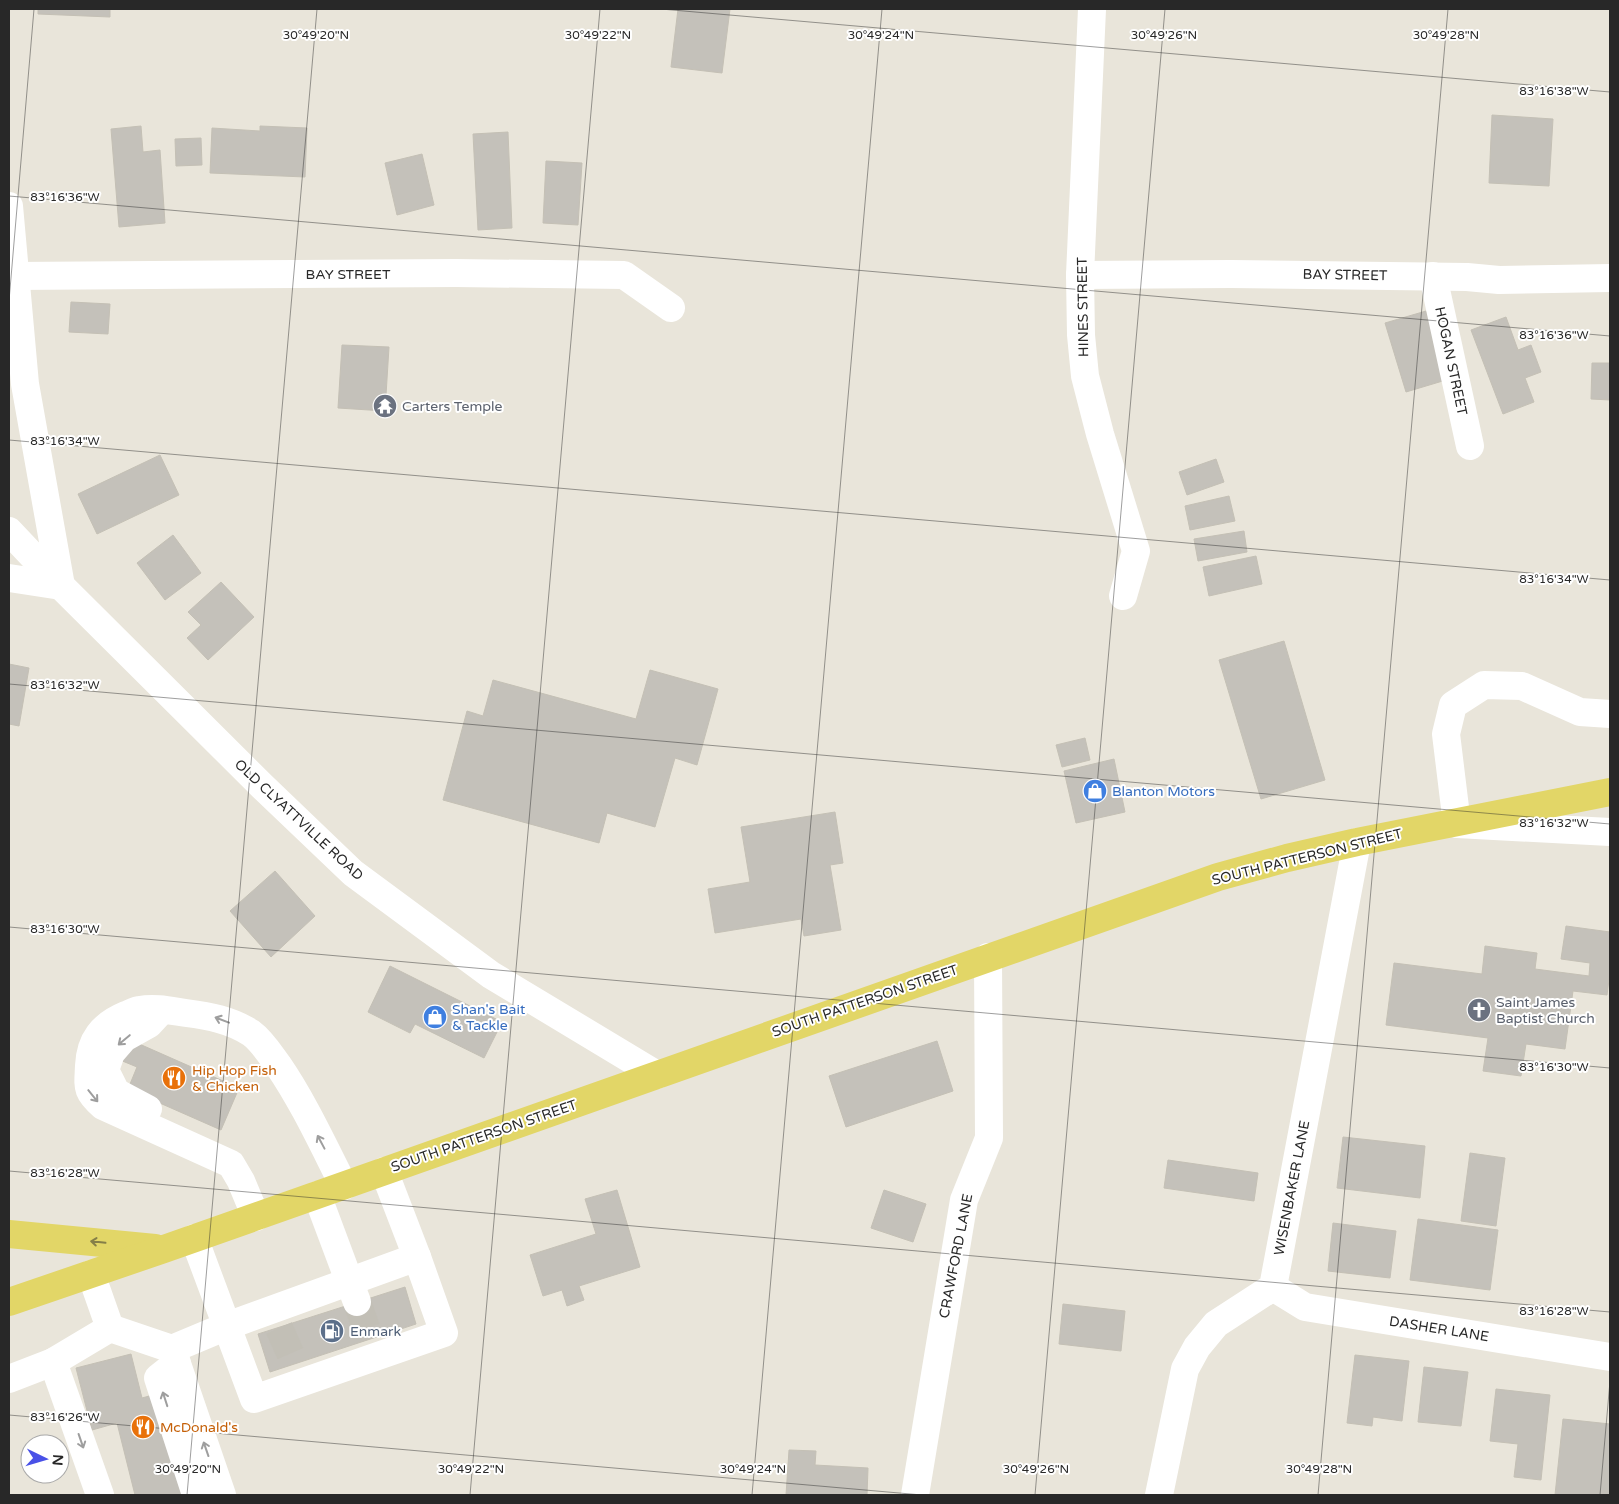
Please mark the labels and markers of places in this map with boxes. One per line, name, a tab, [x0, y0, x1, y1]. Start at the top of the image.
temple icon: Carters Temple	[372, 393, 398, 419]
place label: Carters Temple	[402, 398, 503, 415]
shop icon: Blanton Motors	[1082, 778, 1108, 804]
place label: Blanton Motors	[1112, 783, 1215, 800]
place label: Saint James Baptist Church	[1496, 994, 1595, 1027]
church icon: Saint James Baptist Church	[1466, 997, 1492, 1023]
place label: Shan's Bait & Tackle	[452, 1001, 526, 1034]
shop icon: Shan's Bait & Tackle	[422, 1004, 448, 1030]
place label: Hip Hop Fish & Chicken	[192, 1062, 277, 1095]
restaurant icon: Hip Hop Fish & Chicken	[161, 1065, 187, 1091]
fuel station icon: Enmark	[319, 1318, 345, 1344]
place label: Enmark	[350, 1323, 401, 1340]
restaurant icon: McDonald's	[130, 1414, 156, 1440]
place label: McDonald's	[160, 1419, 238, 1436]

